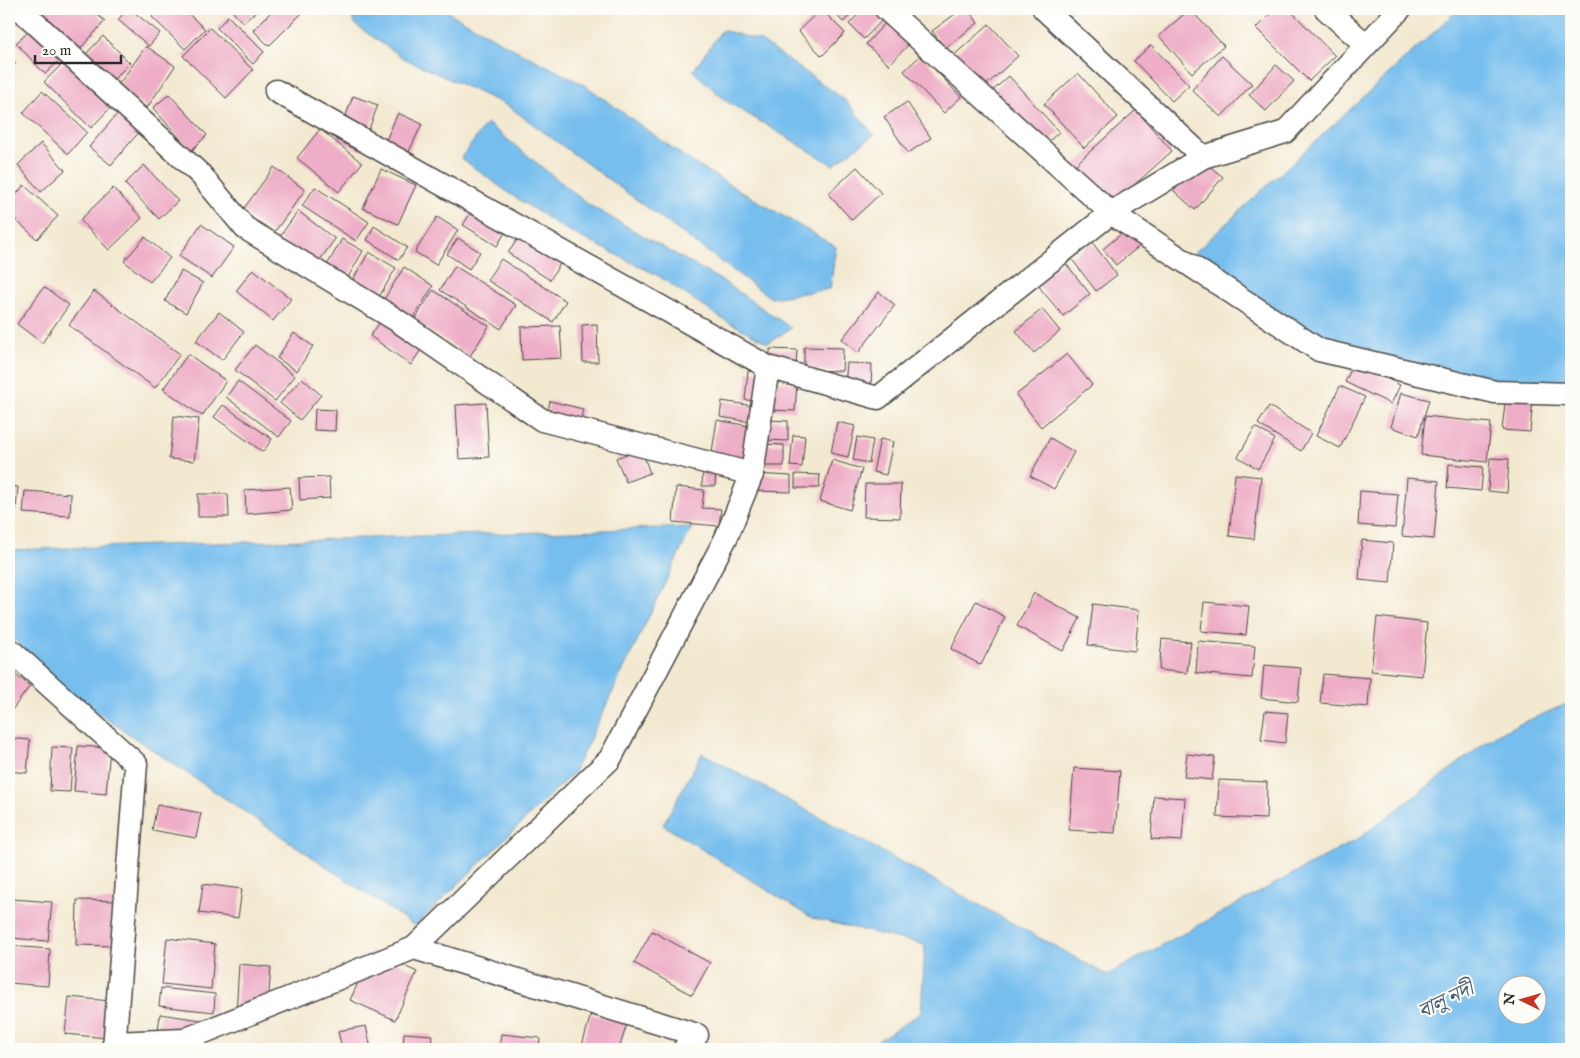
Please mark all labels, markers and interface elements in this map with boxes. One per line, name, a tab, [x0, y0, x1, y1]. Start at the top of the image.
scale bar	[35, 32, 121, 64]
text: 20 m	[42, 41, 72, 60]
water label: বালু নদী	[1413, 974, 1481, 1026]
north arrow	[1498, 976, 1548, 1026]
text: N	[1500, 992, 1520, 1007]

